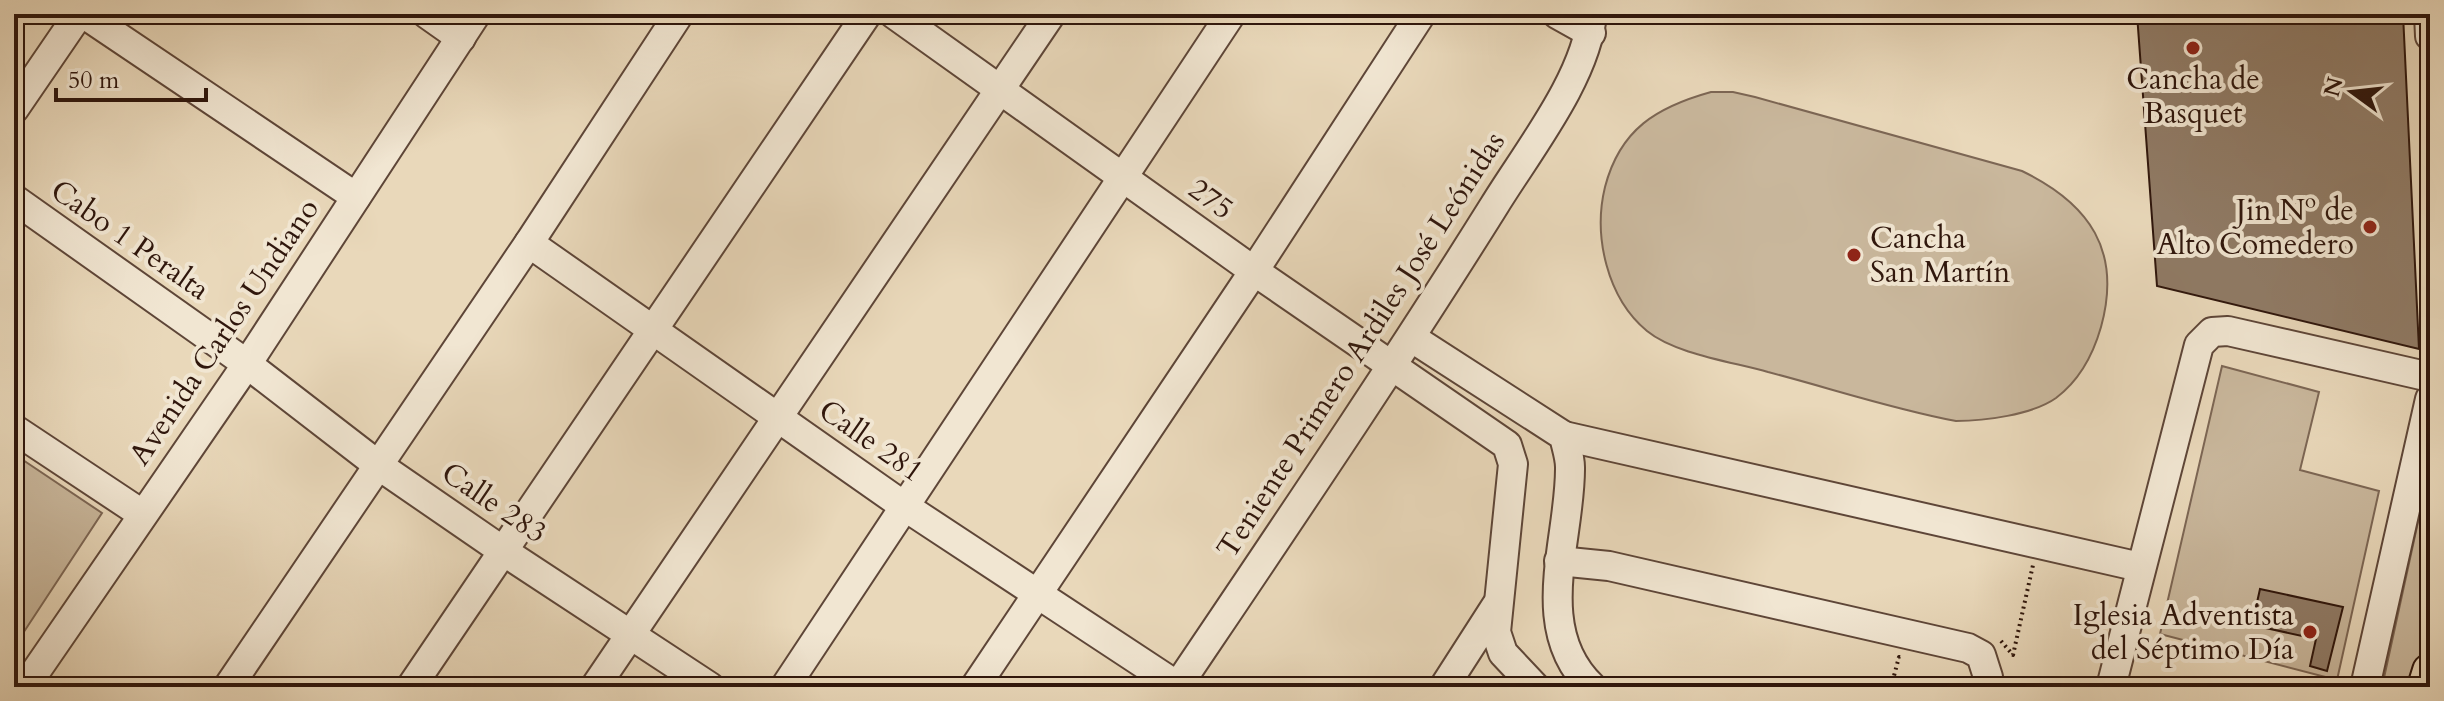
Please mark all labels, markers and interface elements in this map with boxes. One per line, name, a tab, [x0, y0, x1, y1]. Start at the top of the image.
marker: Cancha de Basquet	[2184, 39, 2202, 57]
scale bar	[56, 52, 206, 102]
north arrow	[2312, 52, 2392, 132]
place label: Cancha de Basquet	[2126, 59, 2260, 134]
text: 50 m	[68, 64, 120, 97]
text: N	[2317, 74, 2351, 100]
street label: Teniente Primero Ardiles José Leónidas	[1207, 124, 1515, 566]
street label: 275	[1180, 169, 1242, 229]
street label: Cabo 1 Peralta	[42, 170, 218, 310]
place label: Jin Nº de Alto Comedero	[2156, 190, 2354, 265]
street label: Avenida Carlos Undiano	[119, 191, 329, 473]
place label: Cancha San Martín	[1870, 218, 2010, 293]
marker: Jin Nº de Alto Comedero	[2361, 218, 2379, 236]
marker: Cancha San Martín	[1845, 246, 1863, 264]
street label: Calle 281	[811, 390, 931, 492]
street label: Calle 283	[433, 453, 555, 553]
place label: Iglesia Adventista del Séptimo Día	[2073, 595, 2294, 670]
marker: Iglesia Adventista del Séptimo Día	[2301, 623, 2319, 641]

